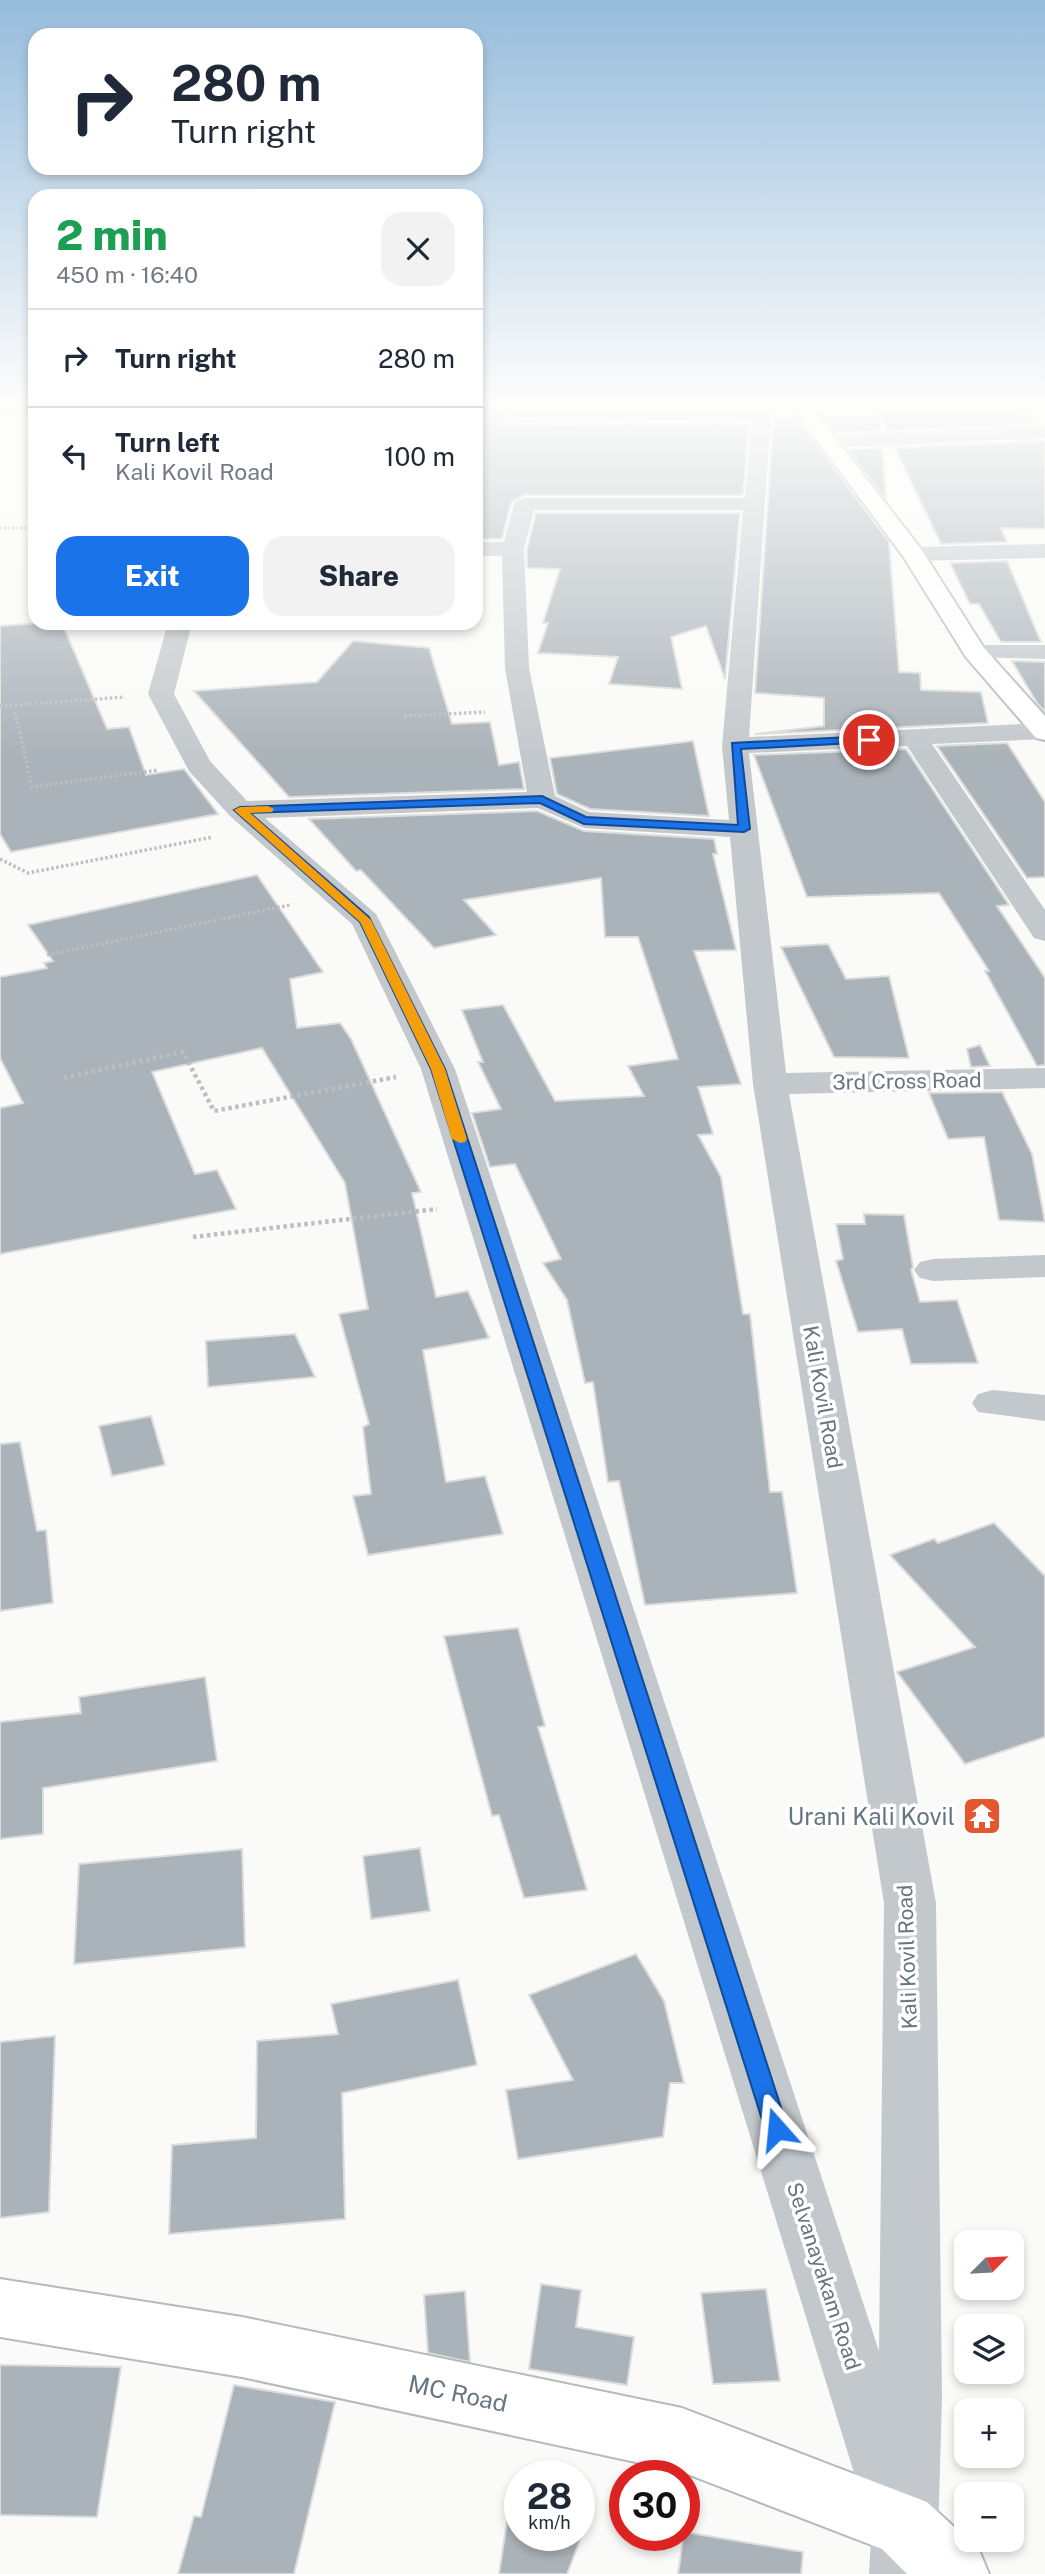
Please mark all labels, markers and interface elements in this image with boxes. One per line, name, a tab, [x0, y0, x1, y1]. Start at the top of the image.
text: 280 m	[171, 54, 321, 112]
icon: right	[56, 56, 147, 147]
text: Turn right	[171, 113, 316, 150]
text: 2 min	[56, 210, 168, 259]
button: close	[381, 212, 455, 286]
text: 450 m · 16:40	[56, 261, 198, 288]
icon: right	[56, 339, 94, 377]
text: Turn right	[115, 343, 237, 374]
text: 280 m	[378, 343, 455, 374]
text: Turn left	[115, 427, 220, 458]
icon: left	[56, 437, 94, 475]
text: 100 m	[384, 441, 455, 472]
text: Kali Kovil Road	[115, 458, 274, 485]
button: Exit	[56, 536, 249, 616]
button: Share	[263, 536, 455, 616]
pin	[839, 710, 899, 770]
icon: arrive	[850, 721, 888, 759]
street label: 3rd Cross Road	[832, 1067, 982, 1095]
street label: Kali Kovil Road	[798, 1324, 848, 1470]
temple icon: Urani Kali Kovil	[961, 1795, 1003, 1837]
place label: Urani Kali Kovil	[787, 1802, 955, 1830]
street label: Kali Kovil Road	[892, 1884, 922, 2030]
position arrow	[740, 2092, 814, 2166]
street label: Selvanayakam Road	[782, 2179, 866, 2373]
north arrow	[954, 2230, 1024, 2300]
map controls	[954, 2230, 1024, 2552]
button: layers	[954, 2314, 1024, 2384]
street label: MC Road	[406, 2369, 510, 2417]
button: +	[954, 2398, 1024, 2468]
speed limit sign: 30	[609, 2460, 700, 2551]
text: 28	[527, 2476, 572, 2517]
button: −	[954, 2482, 1024, 2552]
text: km/h	[528, 2512, 571, 2533]

